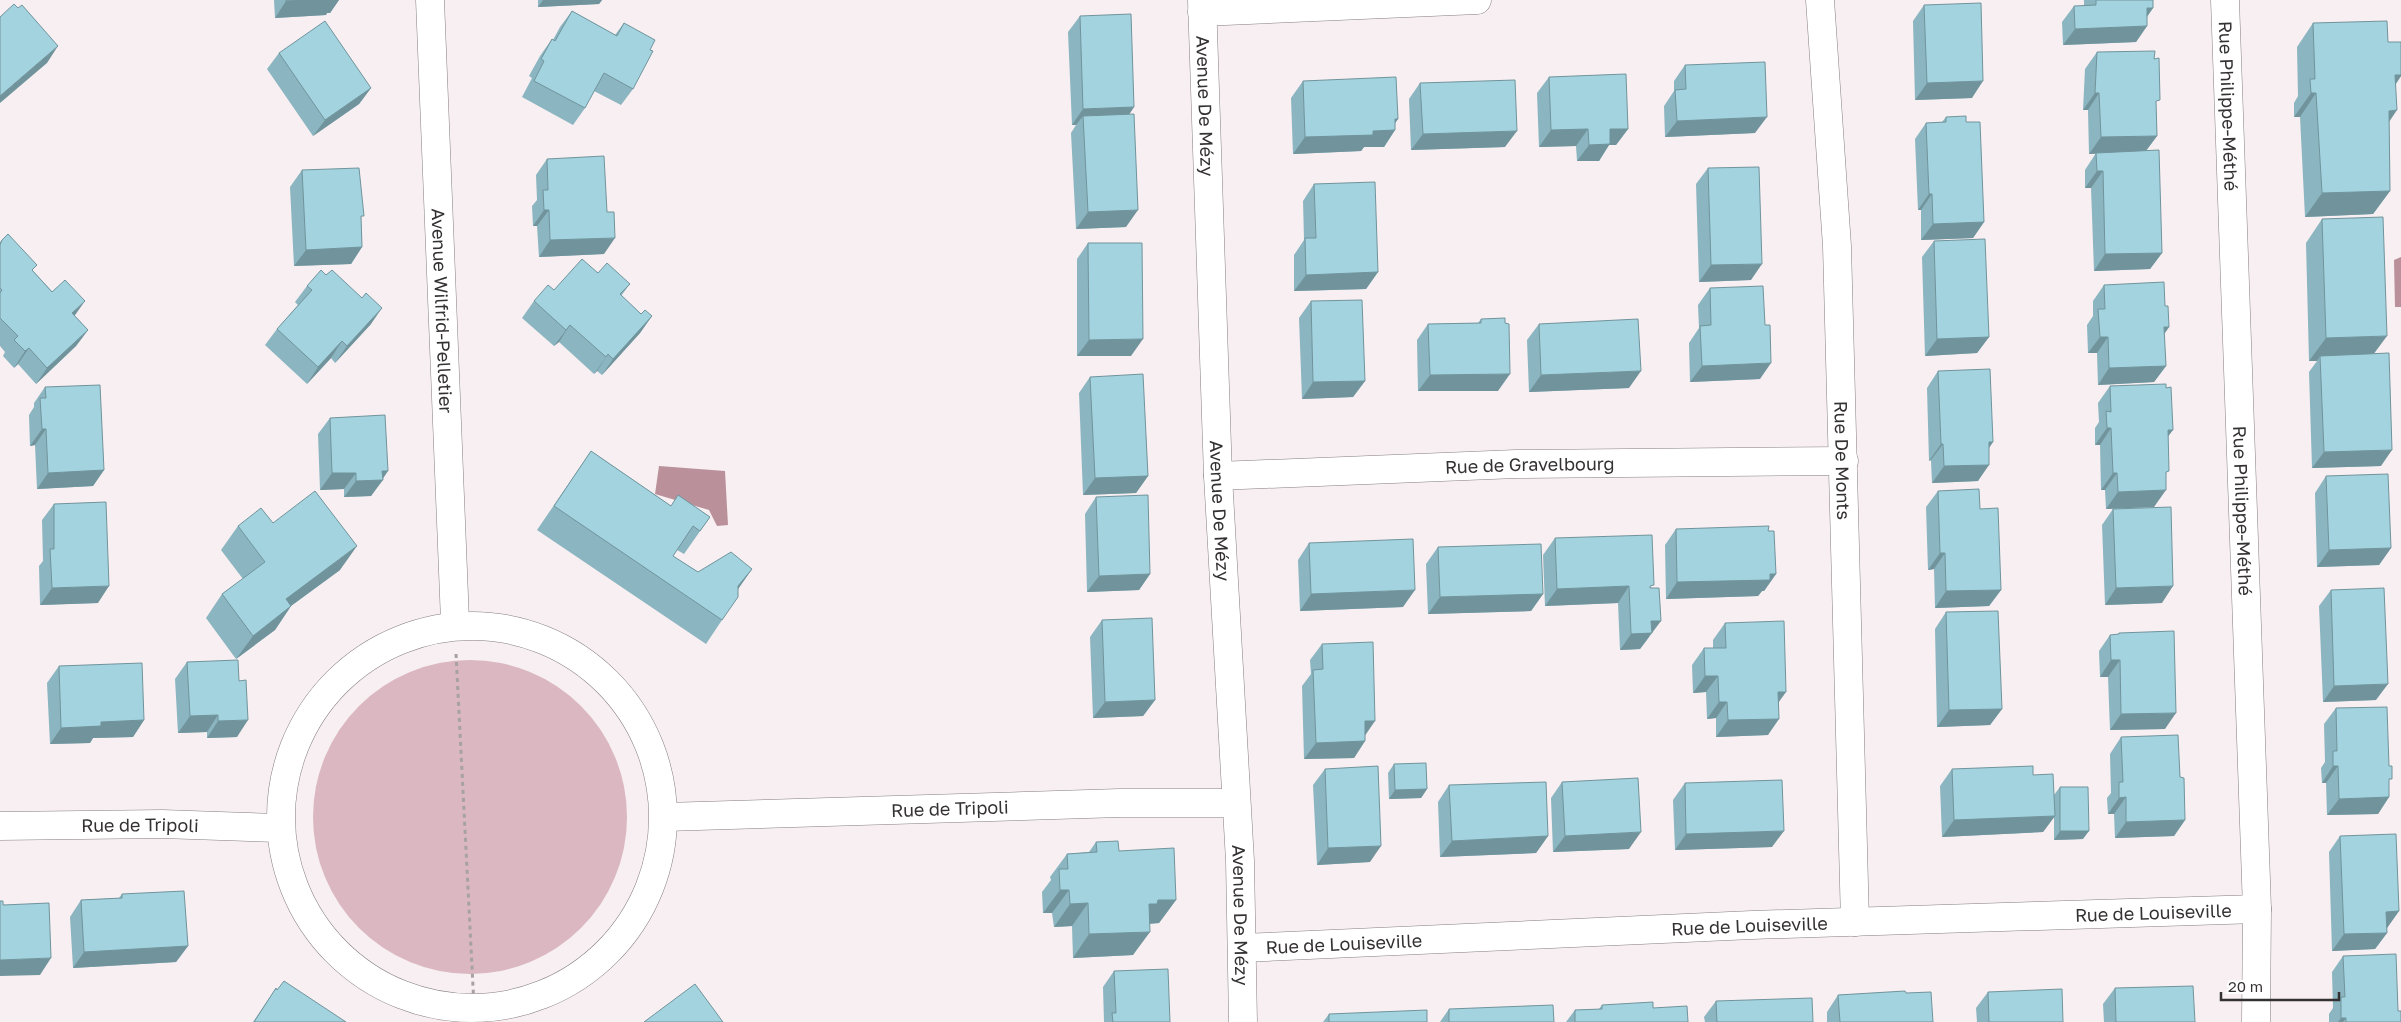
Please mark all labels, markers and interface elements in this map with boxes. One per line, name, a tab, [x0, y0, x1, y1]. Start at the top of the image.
street label: Rue Philippe-Méthé	[2215, 21, 2243, 191]
street label: Avenue De Mézy	[1192, 35, 1219, 177]
street label: Avenue Wilfrid-Pelletier	[427, 208, 458, 414]
street label: Rue De Monts	[1830, 400, 1855, 520]
street label: Rue Philippe-Méthé	[2229, 425, 2257, 596]
street label: Avenue De Mézy	[1206, 440, 1235, 582]
street label: Rue de Gravelbourg	[1444, 452, 1615, 478]
street label: Rue de Tripoli	[891, 795, 1009, 821]
street label: Rue de Tripoli	[81, 813, 199, 836]
street label: Avenue De Mézy	[1228, 844, 1253, 986]
street label: Rue de Louiseville	[2075, 899, 2232, 926]
street label: Rue de Louiseville	[1671, 912, 1828, 940]
street label: Rue de Louiseville	[1265, 929, 1423, 958]
scale bar	[2221, 970, 2338, 1002]
text: 20 m	[2228, 977, 2263, 995]

